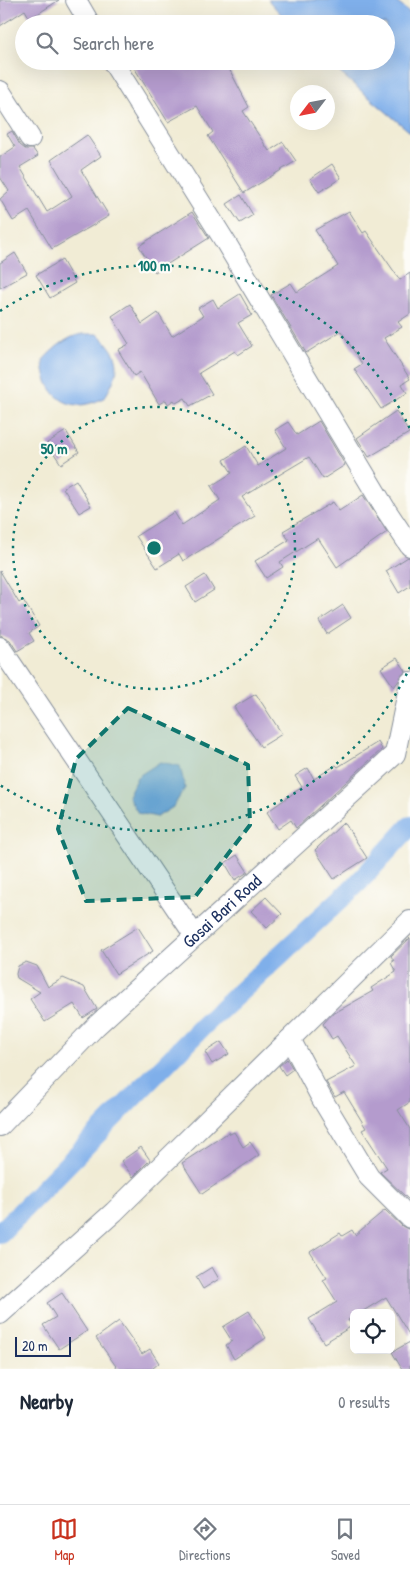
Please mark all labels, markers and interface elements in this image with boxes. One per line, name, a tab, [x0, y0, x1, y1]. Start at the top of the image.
search box	[15, 15, 395, 70]
icon: search	[33, 29, 61, 57]
text: Search here	[73, 30, 154, 56]
north arrow	[290, 85, 335, 130]
text: 100 m	[138, 255, 170, 276]
text: 50 m	[41, 438, 67, 459]
centre of rings	[145, 539, 163, 557]
street label: Gosai Bari Road	[177, 868, 267, 954]
map controls	[350, 1309, 395, 1354]
button: locate	[350, 1309, 395, 1354]
scale bar	[15, 1334, 71, 1357]
text: 20 m	[22, 1336, 48, 1355]
text: Nearby	[20, 1387, 73, 1416]
text: 0 results	[338, 1391, 390, 1413]
tab: Map	[50, 1515, 78, 1564]
tab: Directions	[179, 1515, 230, 1564]
tab: Saved	[331, 1515, 360, 1564]

